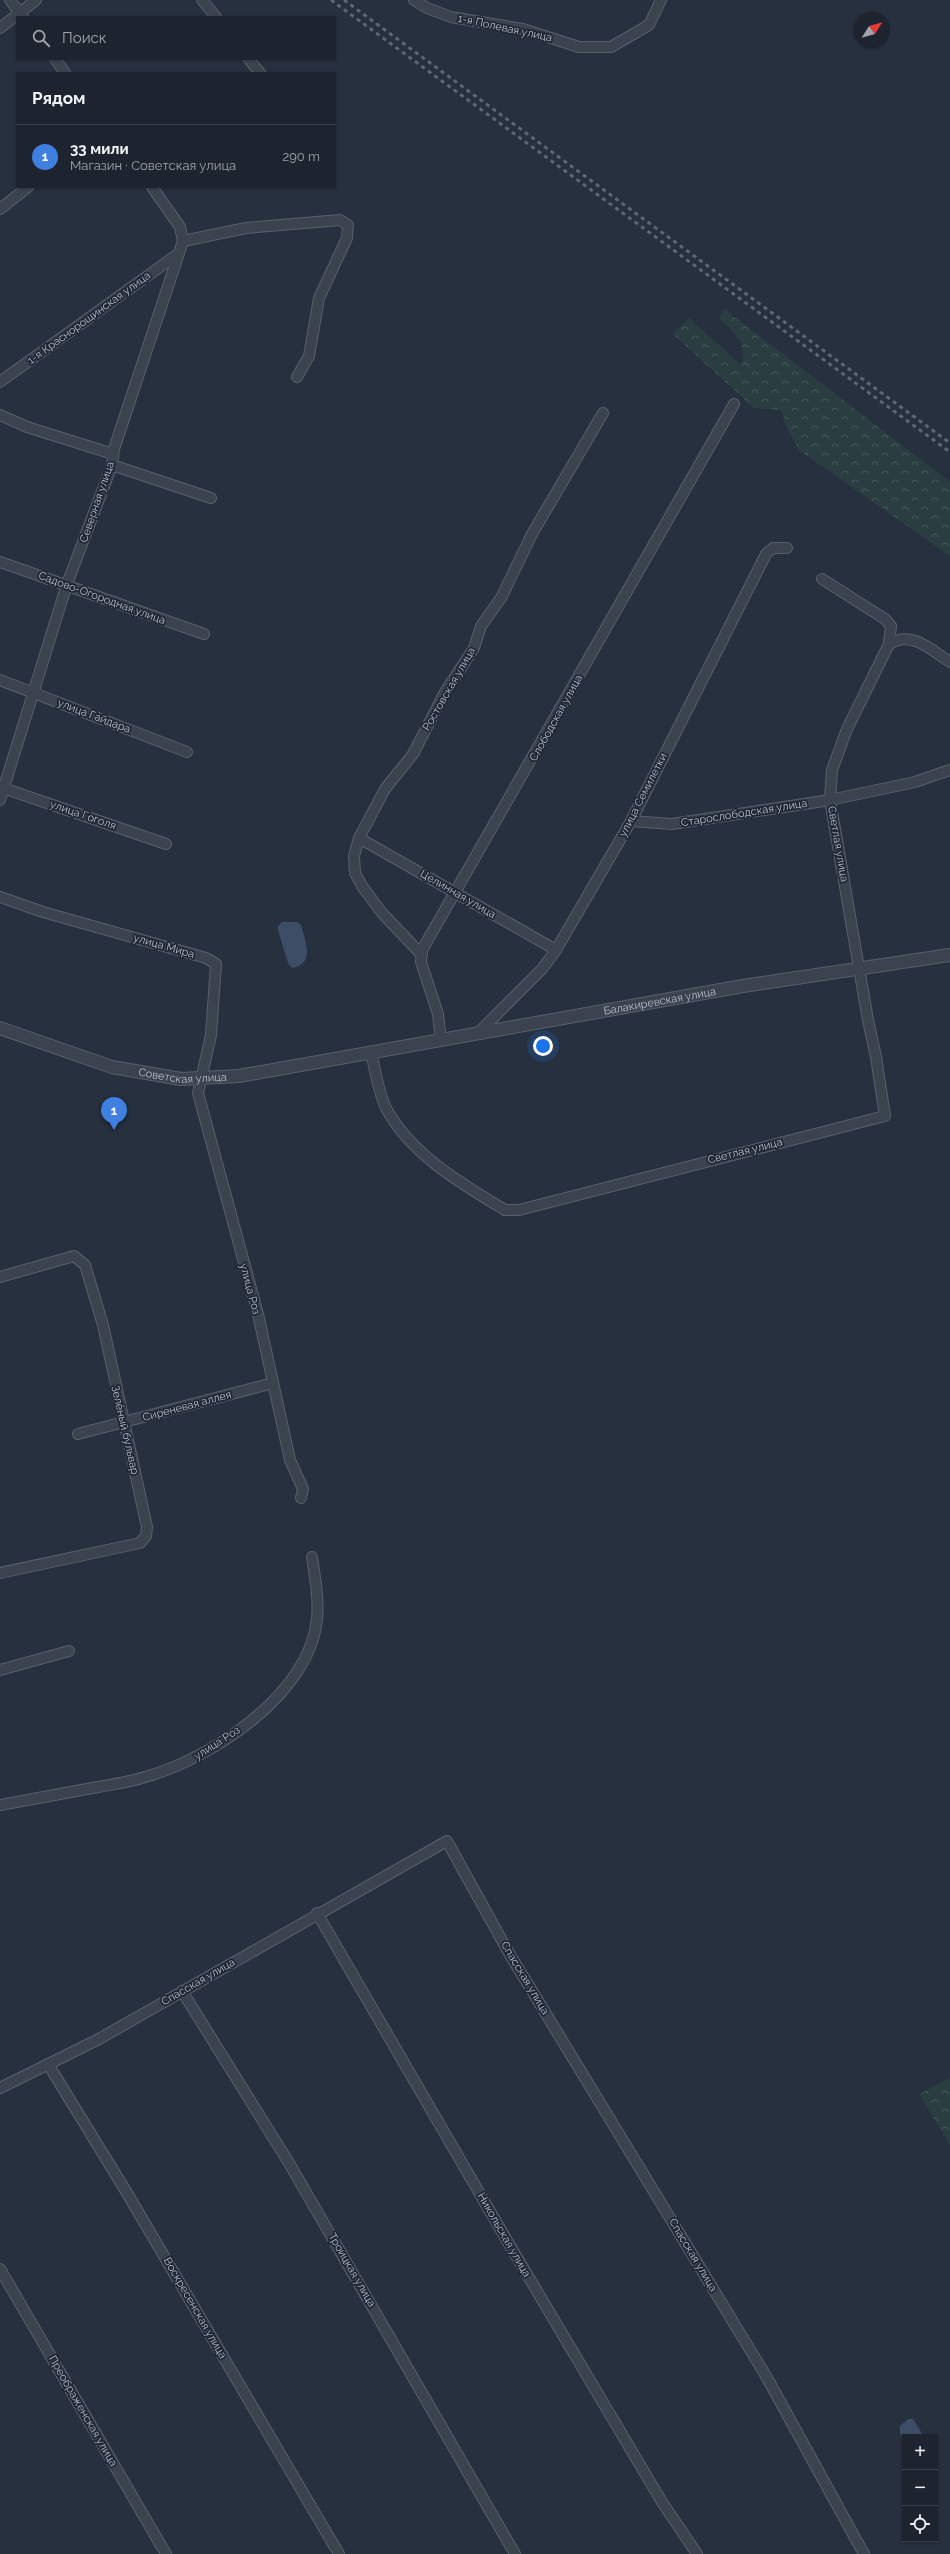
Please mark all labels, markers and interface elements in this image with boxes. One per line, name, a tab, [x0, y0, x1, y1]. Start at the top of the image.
street label: 1-я Полевая улица	[457, 12, 553, 44]
north arrow	[854, 12, 890, 48]
search box	[16, 16, 336, 60]
icon: search	[30, 27, 52, 49]
text: Поиск	[62, 29, 107, 47]
text: Рядом	[32, 88, 85, 108]
text: 33 мили	[70, 140, 129, 158]
text: 1	[42, 149, 48, 164]
text: 290 m	[282, 149, 320, 164]
text: Магазин · Советская улица	[70, 158, 236, 173]
street label: 1-я Краснорощинская улица	[25, 269, 153, 367]
street label: Северная улица	[77, 460, 117, 544]
street label: Садово-Огородная улица	[37, 569, 167, 627]
street label: Ростовская улица	[420, 645, 478, 733]
street label: Слободская улица	[527, 672, 585, 764]
street label: улица Гайдара	[56, 696, 132, 736]
street label: улица Семилетки	[616, 751, 670, 839]
street label: Старослободская улица	[680, 797, 808, 829]
street label: улица Гоголя	[48, 798, 118, 832]
street label: Светлая улица	[825, 805, 851, 883]
street label: Целинная улица	[418, 867, 498, 921]
street label: улица Мира	[132, 931, 196, 961]
street label: Балакиревская улица	[602, 984, 717, 1017]
your location	[533, 1036, 553, 1056]
street label: Советская улица	[137, 1065, 227, 1086]
pin: 1	[101, 1097, 127, 1130]
street label: Светлая улица	[706, 1135, 784, 1167]
street label: улица Роз	[237, 1262, 263, 1316]
street label: Зелёный бульвар	[108, 1384, 142, 1476]
street label: Сиреневая аллея	[141, 1388, 233, 1424]
street label: улица Роз	[191, 1723, 243, 1763]
street label: Спасская улица	[498, 1939, 552, 2017]
street label: Спасская улица	[159, 1956, 237, 2008]
street label: Никольская улица	[475, 2190, 533, 2280]
street label: Спасская улица	[666, 2216, 720, 2294]
street label: Троицкая улица	[326, 2231, 378, 2309]
street label: Воскресенская улица	[161, 2255, 229, 2361]
street label: Преображенская улица	[46, 2353, 120, 2469]
map controls	[902, 2434, 938, 2542]
button: +	[902, 2434, 938, 2470]
button: −	[902, 2470, 938, 2506]
button: locate	[902, 2506, 938, 2542]

